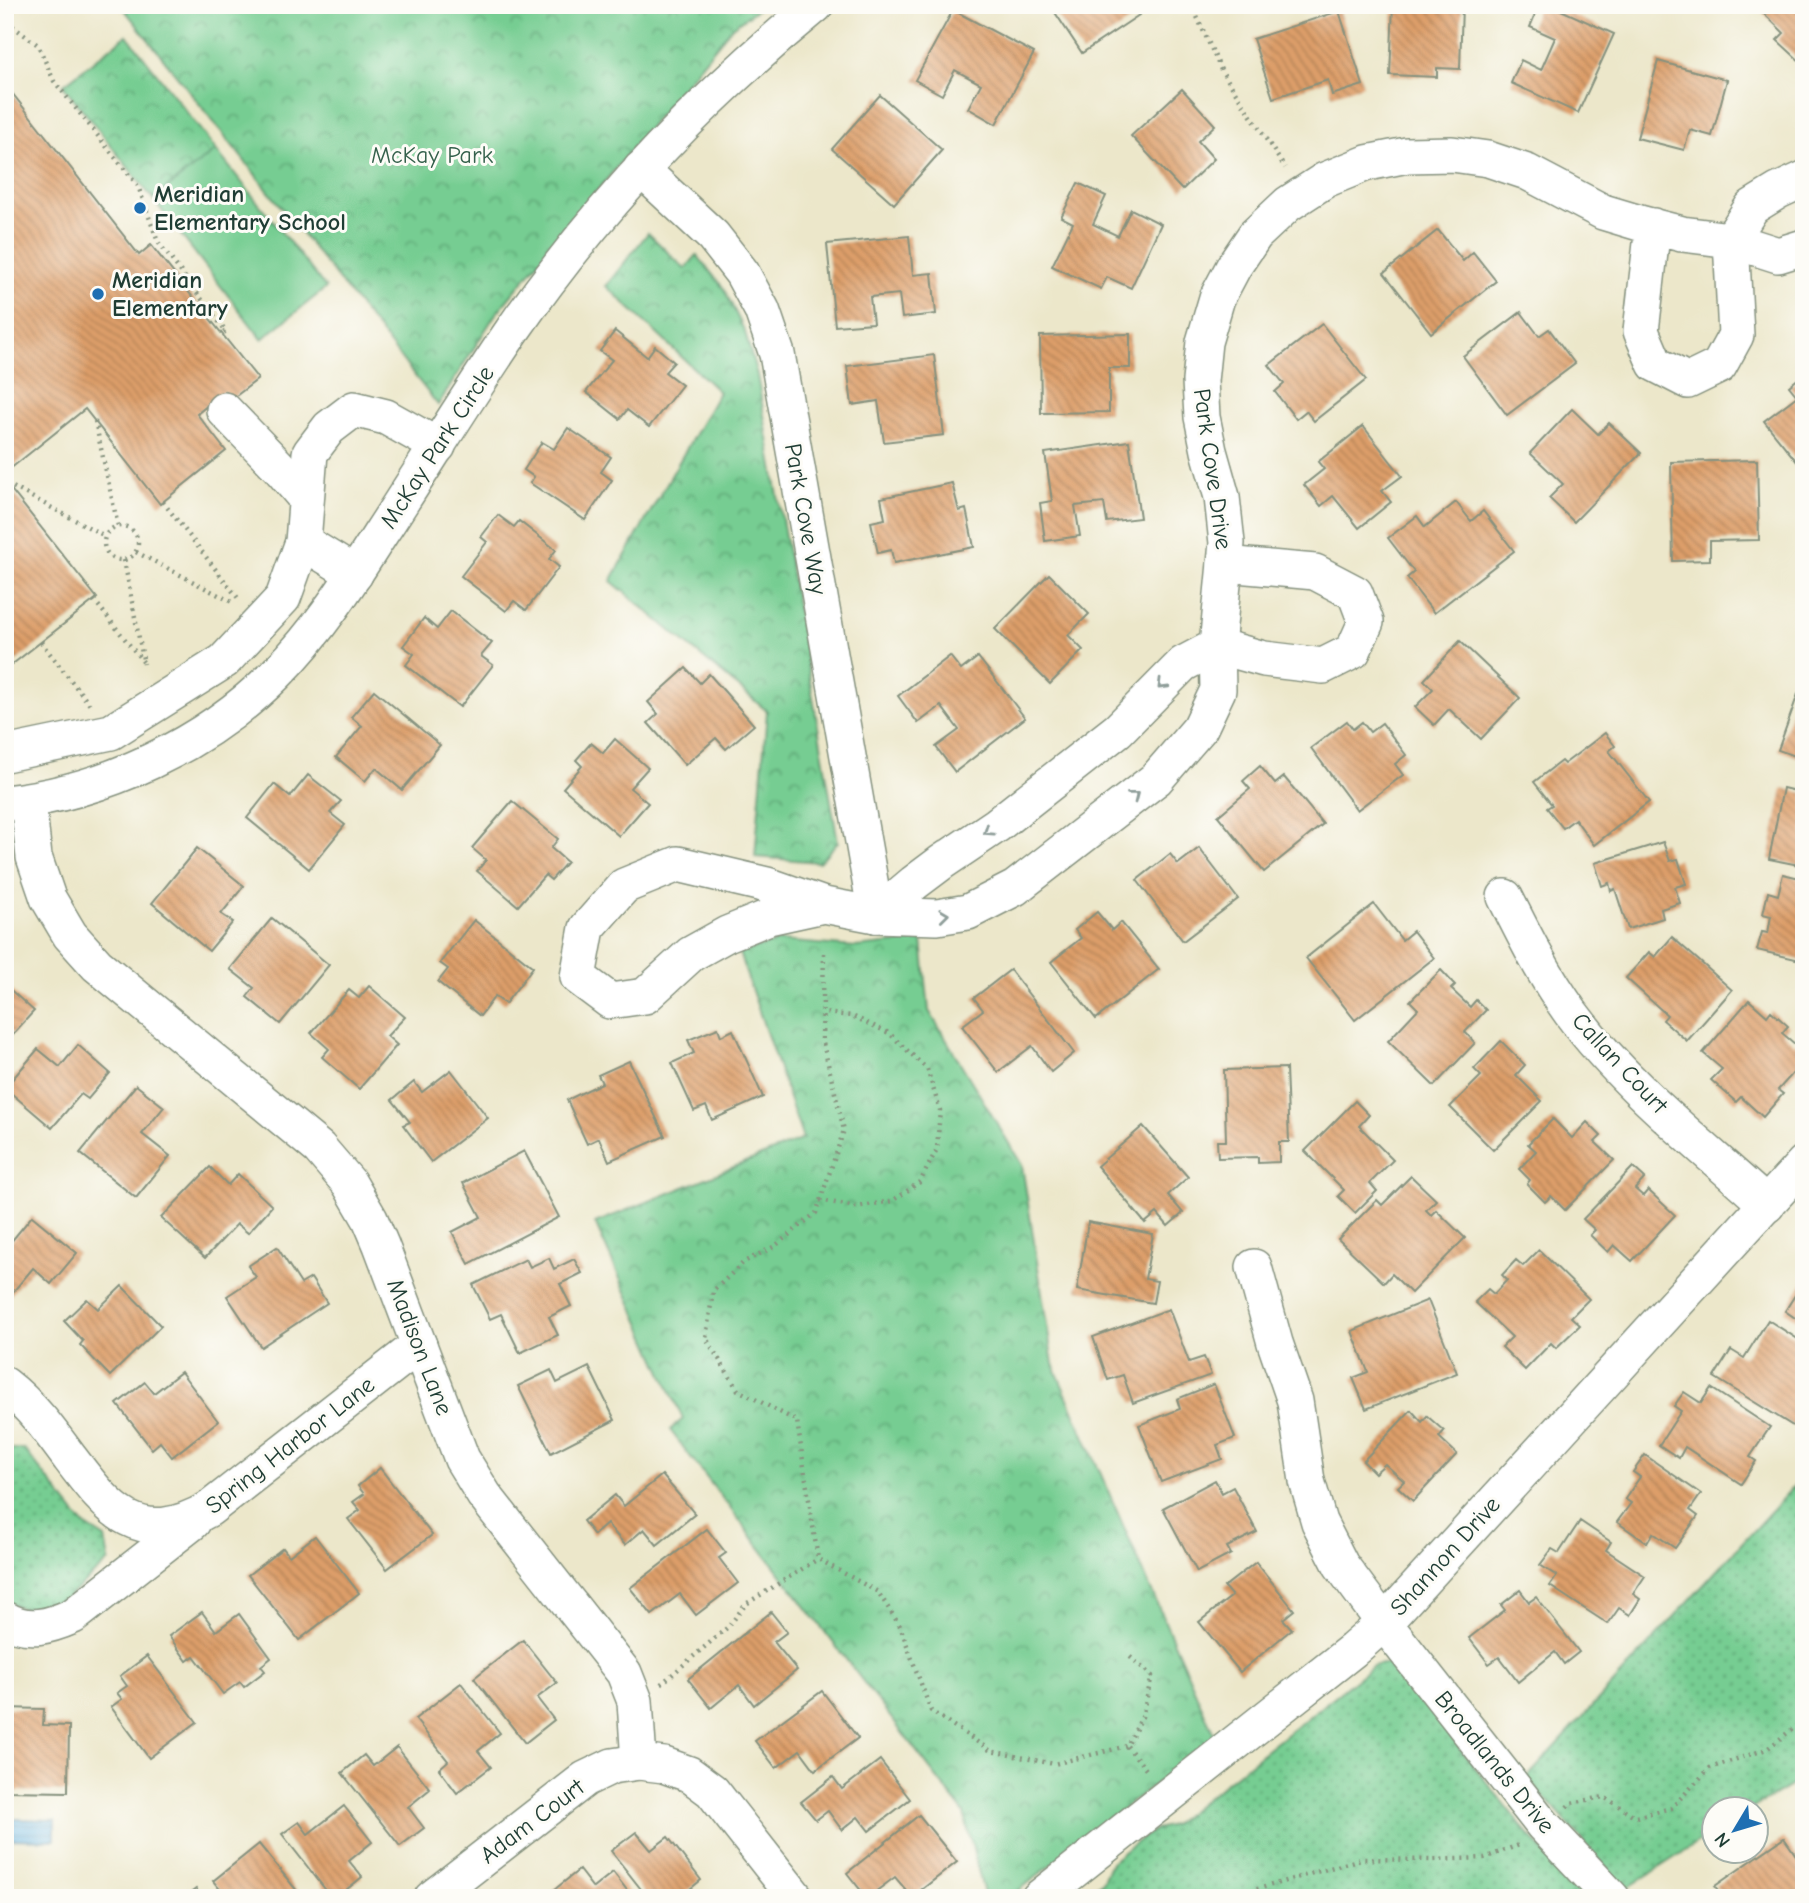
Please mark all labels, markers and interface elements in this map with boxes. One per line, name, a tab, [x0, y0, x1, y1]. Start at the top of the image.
park label: McKay Park	[371, 141, 493, 169]
place label: Meridian Elementary School	[154, 180, 346, 236]
marker: Meridian Elementary School	[132, 200, 148, 216]
place label: Meridian Elementary	[112, 266, 228, 322]
marker: Meridian Elementary	[90, 286, 106, 302]
street label: McKay Park Circle	[374, 361, 500, 533]
street label: Park Cove Drive	[1188, 387, 1238, 551]
street label: Park Cove Way	[779, 441, 833, 597]
one-way arrow	[1157, 677, 1170, 690]
one-way arrow	[1127, 791, 1139, 804]
one-way arrow	[983, 823, 996, 835]
one-way arrow	[938, 908, 950, 923]
street label: Callan Court	[1566, 1007, 1674, 1120]
street label: Madison Lane	[381, 1275, 459, 1419]
street label: Spring Harbor Lane	[200, 1370, 380, 1520]
street label: Shannon Drive	[1384, 1491, 1506, 1621]
street label: Broadlands Drive	[1429, 1685, 1561, 1839]
street label: Adam Court	[474, 1772, 590, 1869]
north arrow	[1700, 1794, 1770, 1864]
text: N	[1710, 1828, 1735, 1852]

